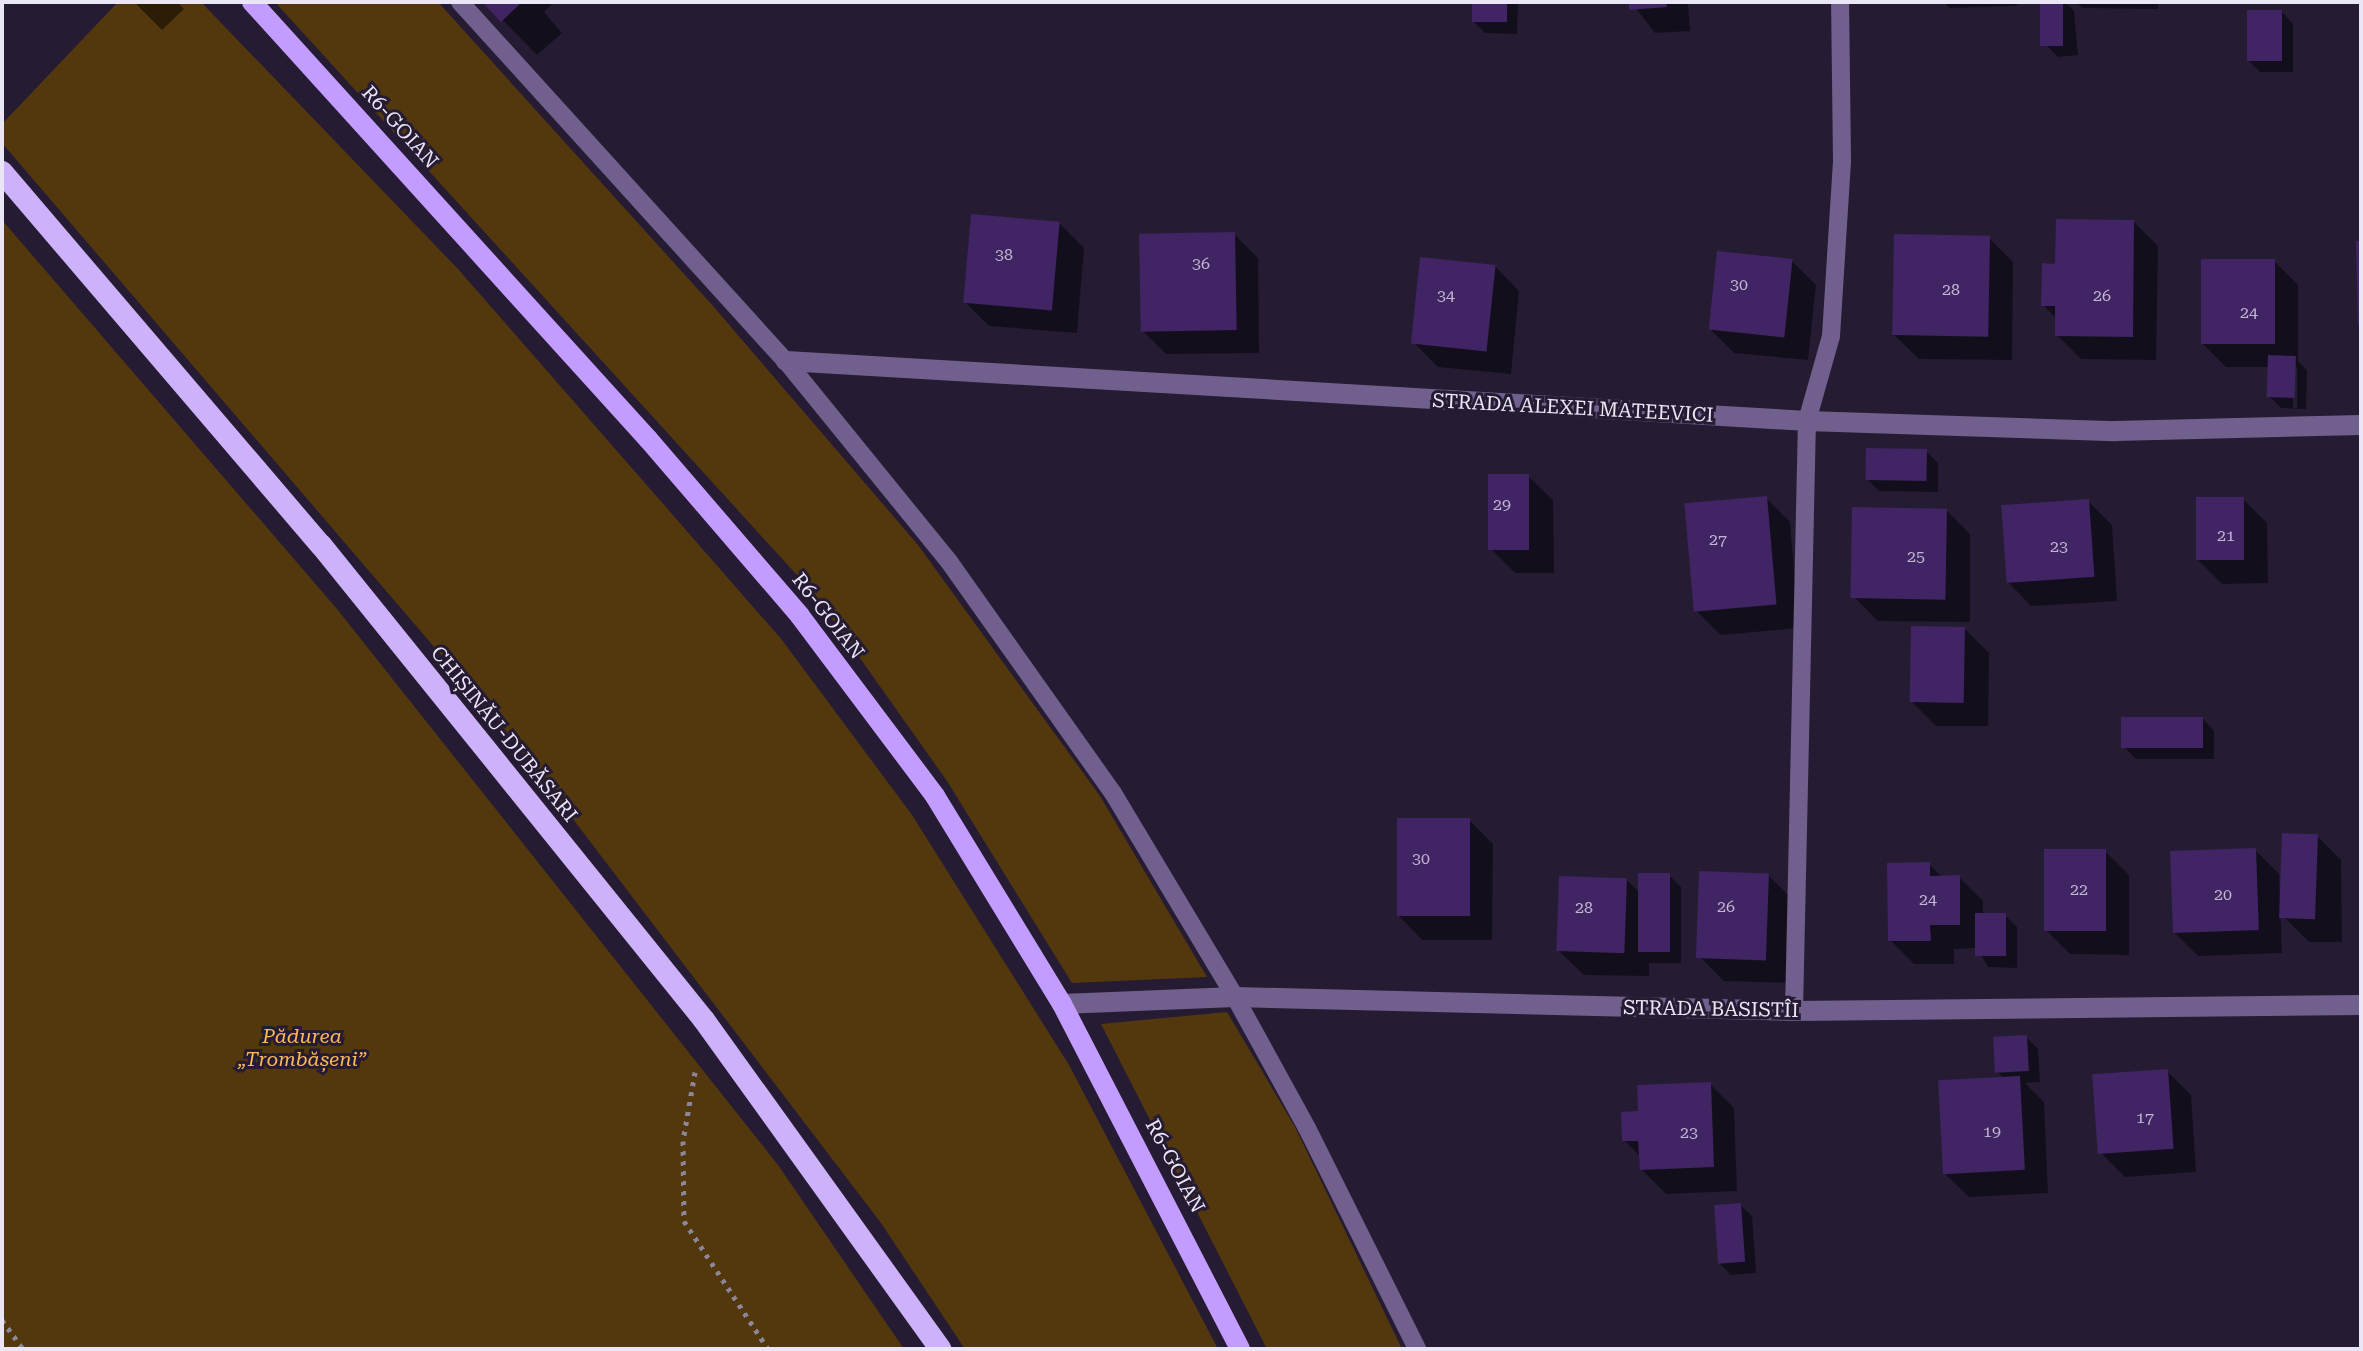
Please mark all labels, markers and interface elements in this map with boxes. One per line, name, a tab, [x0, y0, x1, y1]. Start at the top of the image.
street label: R6-GOIAN	[357, 81, 443, 173]
house number: 38	[995, 245, 1013, 265]
house number: 36	[1192, 254, 1210, 274]
house number: 30	[1730, 275, 1748, 295]
house number: 28	[1942, 280, 1960, 300]
house number: 34	[1437, 286, 1455, 306]
house number: 26	[2093, 286, 2111, 306]
house number: 24	[2240, 303, 2258, 323]
street label: STRADA ALEXEI MATEEVICI	[1432, 389, 1714, 427]
house number: 29	[1493, 495, 1511, 515]
house number: 21	[2217, 526, 2235, 546]
house number: 27	[1709, 530, 1727, 550]
house number: 23	[2050, 537, 2068, 557]
house number: 25	[1907, 547, 1925, 567]
street label: R6-GOIAN	[787, 568, 869, 664]
street label: CHIȘINĂU-DUBĂSARI	[426, 641, 582, 827]
house number: 30	[1412, 849, 1430, 869]
house number: 22	[2070, 880, 2088, 900]
house number: 20	[2214, 885, 2232, 905]
house number: 24	[1919, 890, 1937, 910]
house number: 26	[1717, 897, 1735, 917]
house number: 28	[1575, 898, 1593, 918]
street label: STRADA BASISTÎI	[1623, 995, 1799, 1023]
park label: Pădurea „Trombășeni”	[238, 1024, 366, 1071]
house number: 17	[2136, 1108, 2154, 1128]
street label: R6-GOIAN	[1140, 1115, 1210, 1217]
house number: 19	[1983, 1122, 2001, 1142]
house number: 23	[1680, 1123, 1698, 1143]

